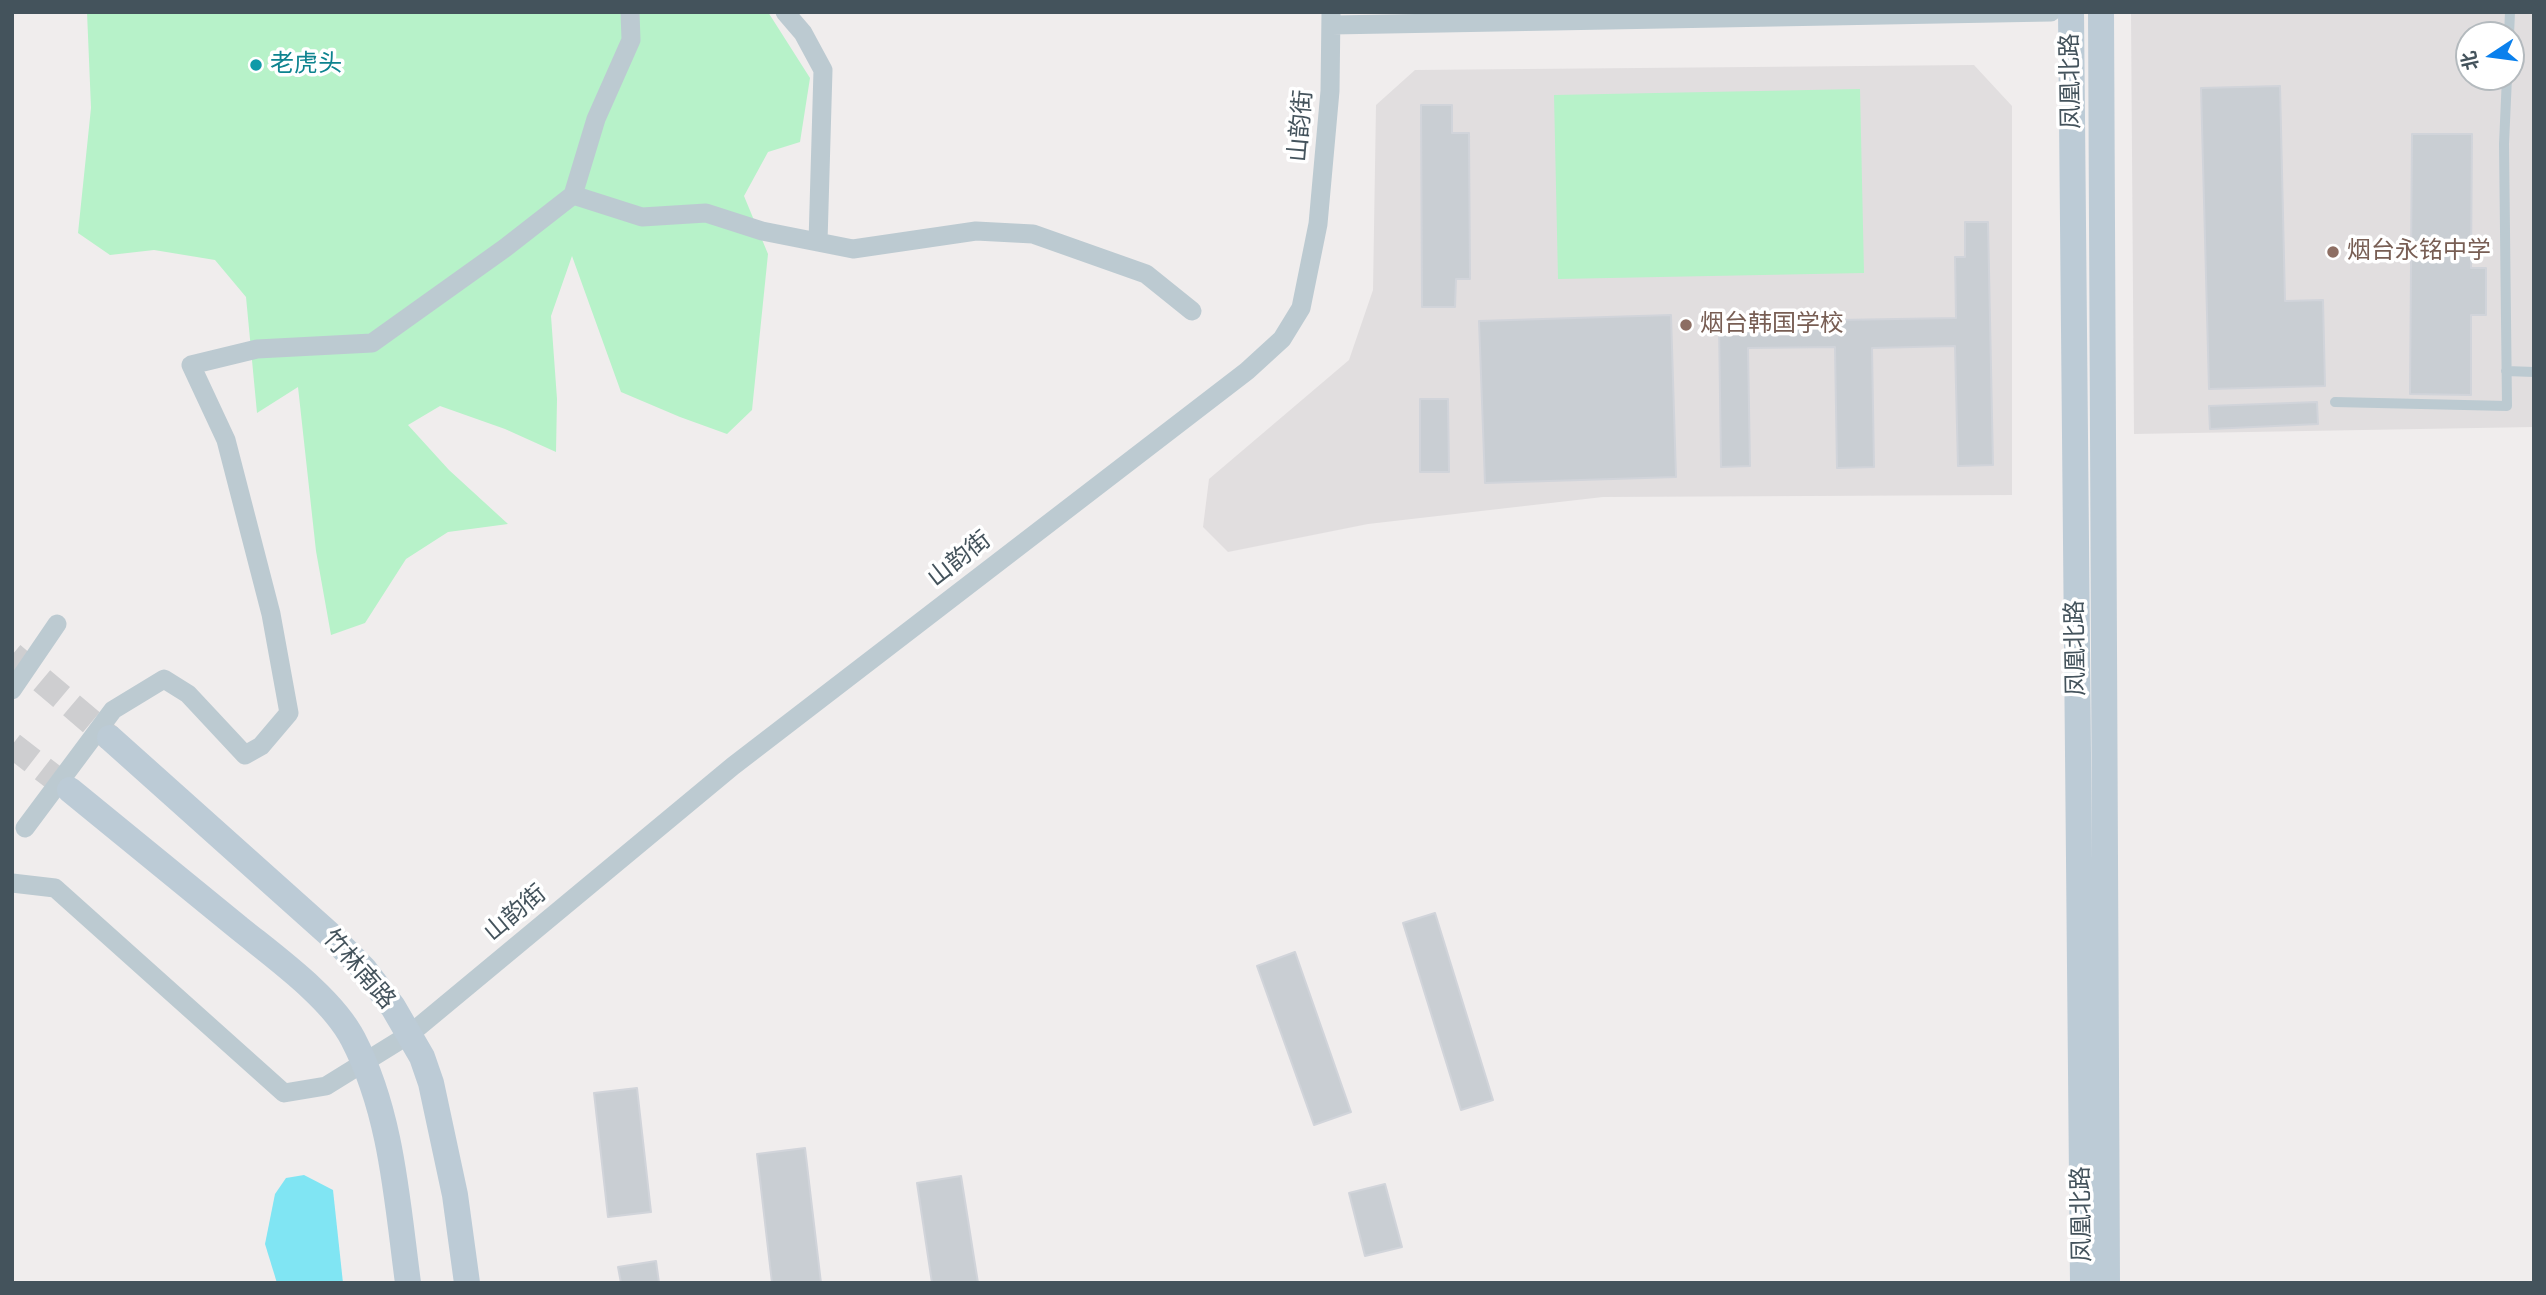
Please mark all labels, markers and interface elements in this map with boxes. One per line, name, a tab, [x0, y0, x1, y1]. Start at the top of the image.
north arrow	[2455, 21, 2525, 91]
street label: 凤凰北路	[2057, 33, 2087, 129]
text: 北	[2458, 49, 2484, 72]
place label: 老虎头	[270, 51, 342, 79]
marker: 老虎头	[248, 57, 264, 73]
street label: 山韵街	[1285, 89, 1319, 163]
place label: 烟台永铭中学	[2347, 238, 2491, 266]
marker: 烟台永铭中学	[2325, 244, 2341, 260]
place label: 烟台韩国学校	[1700, 311, 1844, 339]
marker: 烟台韩国学校	[1678, 317, 1694, 333]
street label: 山韵街	[923, 526, 997, 594]
street label: 凤凰北路	[2062, 600, 2092, 696]
street label: 山韵街	[479, 880, 553, 948]
street label: 竹林南路	[316, 924, 400, 1016]
street label: 凤凰北路	[2068, 1166, 2098, 1262]

